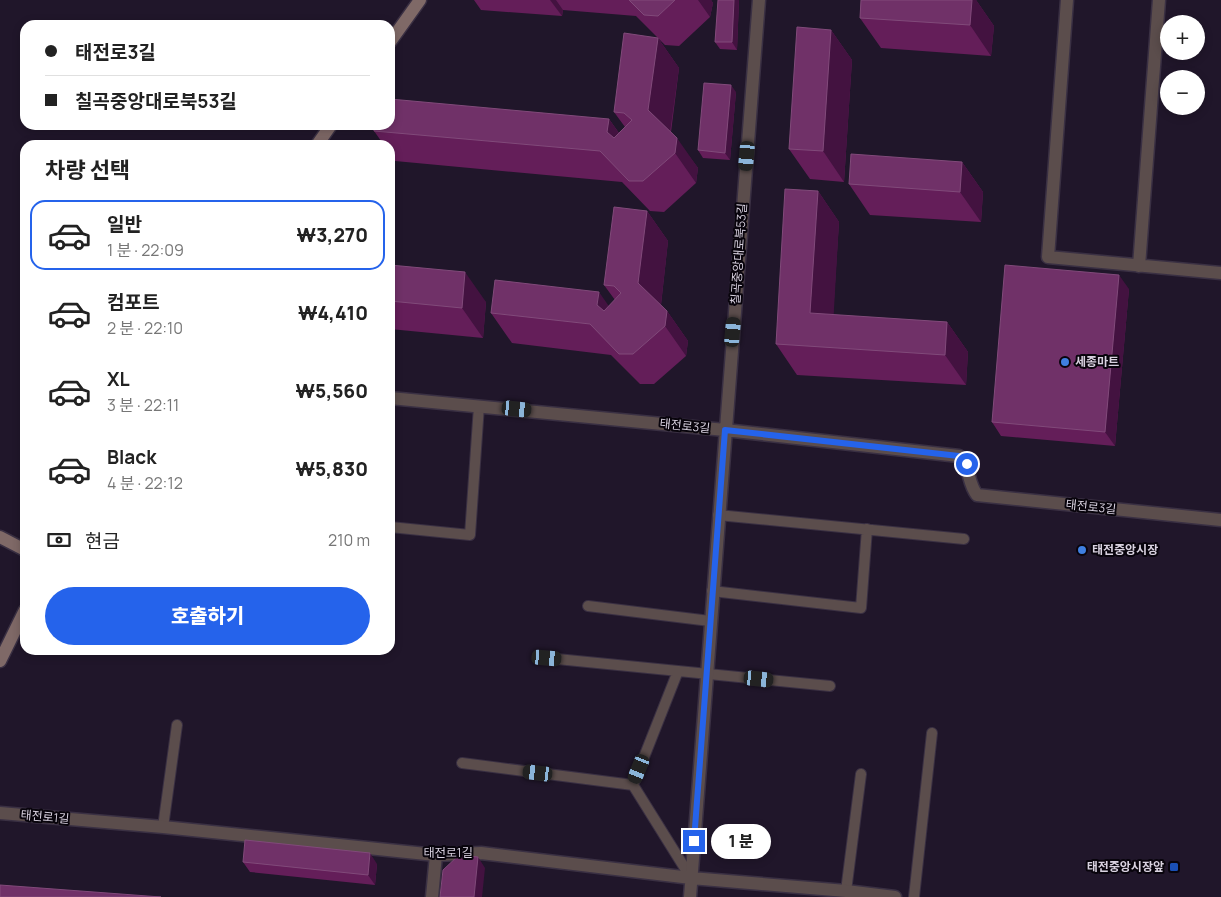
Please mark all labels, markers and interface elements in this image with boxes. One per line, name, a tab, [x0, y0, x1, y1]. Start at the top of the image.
map controls	[1160, 15, 1205, 115]
button: +	[1160, 15, 1205, 60]
text: 태전로3길	[75, 39, 156, 65]
button: −	[1160, 70, 1205, 115]
text: 칠곡중앙대로북53길	[75, 88, 237, 114]
car	[738, 140, 755, 172]
text: 차량 선택	[45, 155, 130, 185]
street label: 칠곡중앙대로북53길	[726, 203, 751, 305]
text: 일반	[107, 211, 142, 237]
icon: car	[47, 213, 92, 258]
text: ₩3,270	[297, 222, 368, 248]
text: 1 분 · 22:09	[107, 239, 184, 261]
text: 컴포트	[107, 289, 159, 315]
icon: car	[47, 291, 92, 336]
text: ₩4,410	[298, 300, 368, 326]
car	[724, 316, 741, 348]
text: 2 분 · 22:10	[107, 317, 183, 339]
place label: 세종마트	[1075, 353, 1119, 370]
marker: 세종마트	[1059, 356, 1071, 368]
text: XL	[107, 366, 130, 392]
icon: car	[47, 369, 92, 414]
text: ₩5,560	[295, 378, 368, 404]
text: 3 분 · 22:11	[107, 394, 179, 416]
car	[501, 400, 532, 418]
street label: 태전로3길	[659, 414, 711, 437]
text: Black	[107, 444, 156, 470]
icon: car	[47, 447, 92, 492]
route start	[956, 453, 978, 475]
text: ₩5,830	[295, 456, 368, 482]
text: 4 분 · 22:12	[107, 472, 183, 494]
street label: 태전로3길	[1065, 495, 1117, 518]
icon: cash	[45, 526, 73, 554]
text: 현금	[85, 528, 120, 554]
text: 210 m	[328, 529, 370, 551]
place label: 태전중앙시장	[1092, 541, 1158, 558]
marker: 태전중앙시장	[1076, 544, 1088, 556]
button: 호출하기	[45, 587, 370, 645]
car	[531, 649, 562, 667]
car	[743, 670, 774, 688]
car	[626, 752, 651, 786]
car	[522, 764, 553, 782]
street label: 태전로1길	[20, 806, 70, 827]
callout: 1 분	[712, 824, 772, 858]
route end	[683, 830, 705, 852]
text: 1 분	[728, 830, 754, 852]
street label: 태전로1길	[424, 844, 472, 861]
place label: 태전중앙시장앞	[1087, 858, 1164, 875]
marker: 태전중앙시장앞	[1168, 861, 1180, 873]

